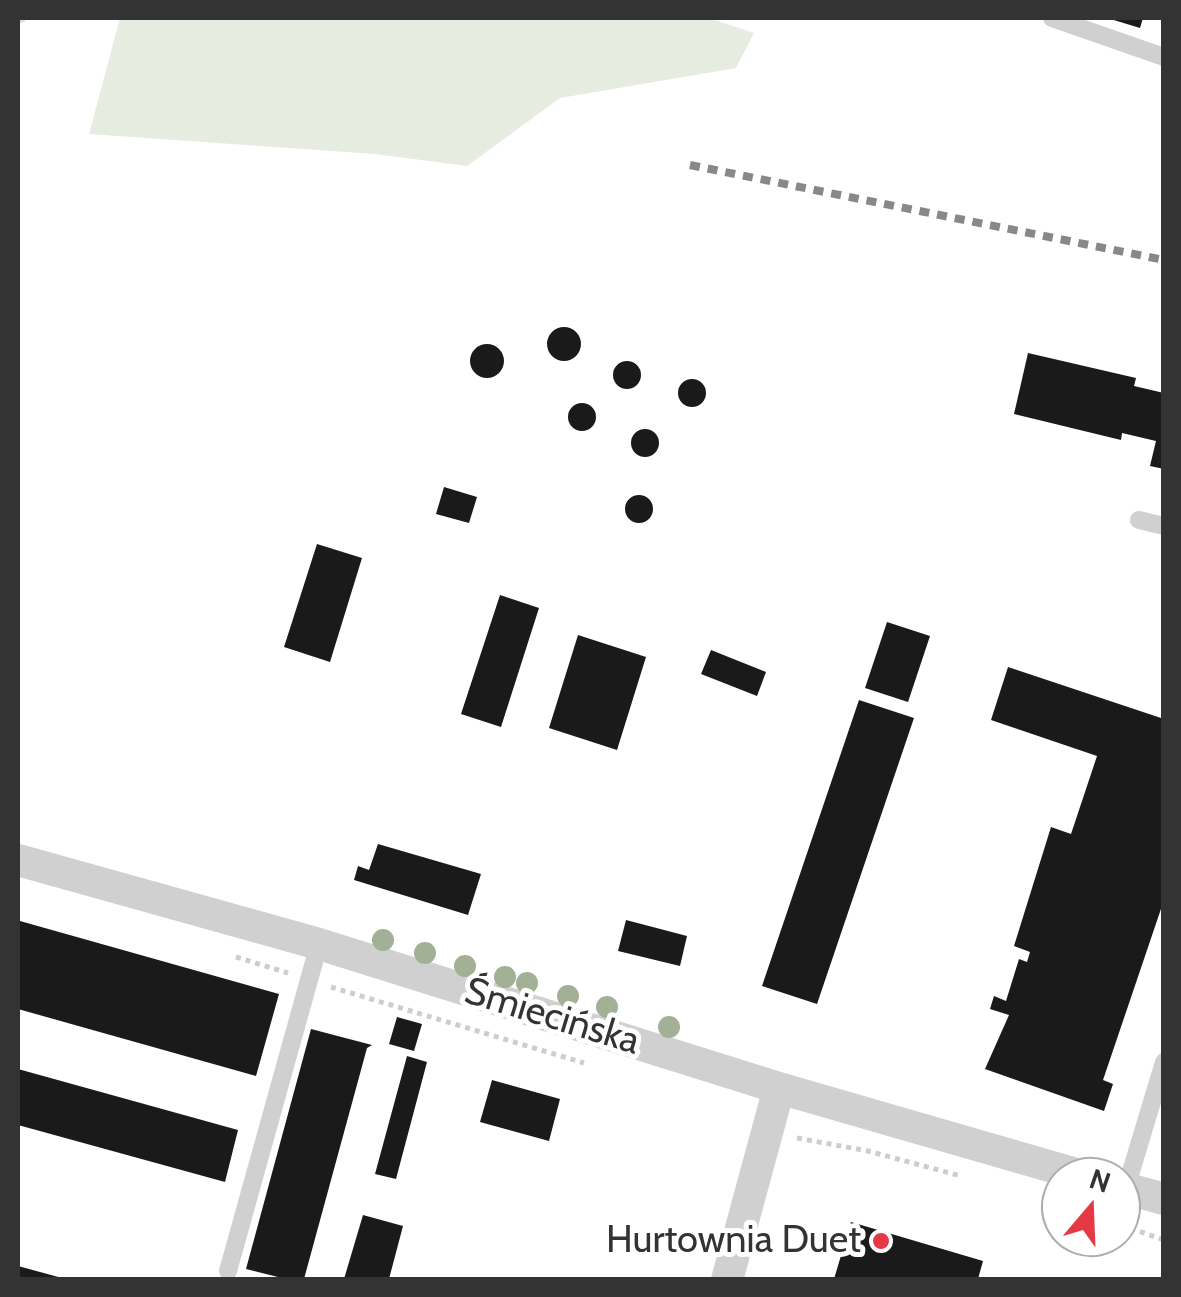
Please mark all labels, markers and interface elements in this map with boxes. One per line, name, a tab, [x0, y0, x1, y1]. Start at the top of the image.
street label: Śmiecińska	[459, 969, 645, 1065]
north arrow	[1041, 1157, 1141, 1257]
text: N	[1085, 1161, 1115, 1200]
place label: Hurtownia Duet	[606, 1218, 861, 1264]
marker: Hurtownia Duet	[870, 1230, 892, 1252]

